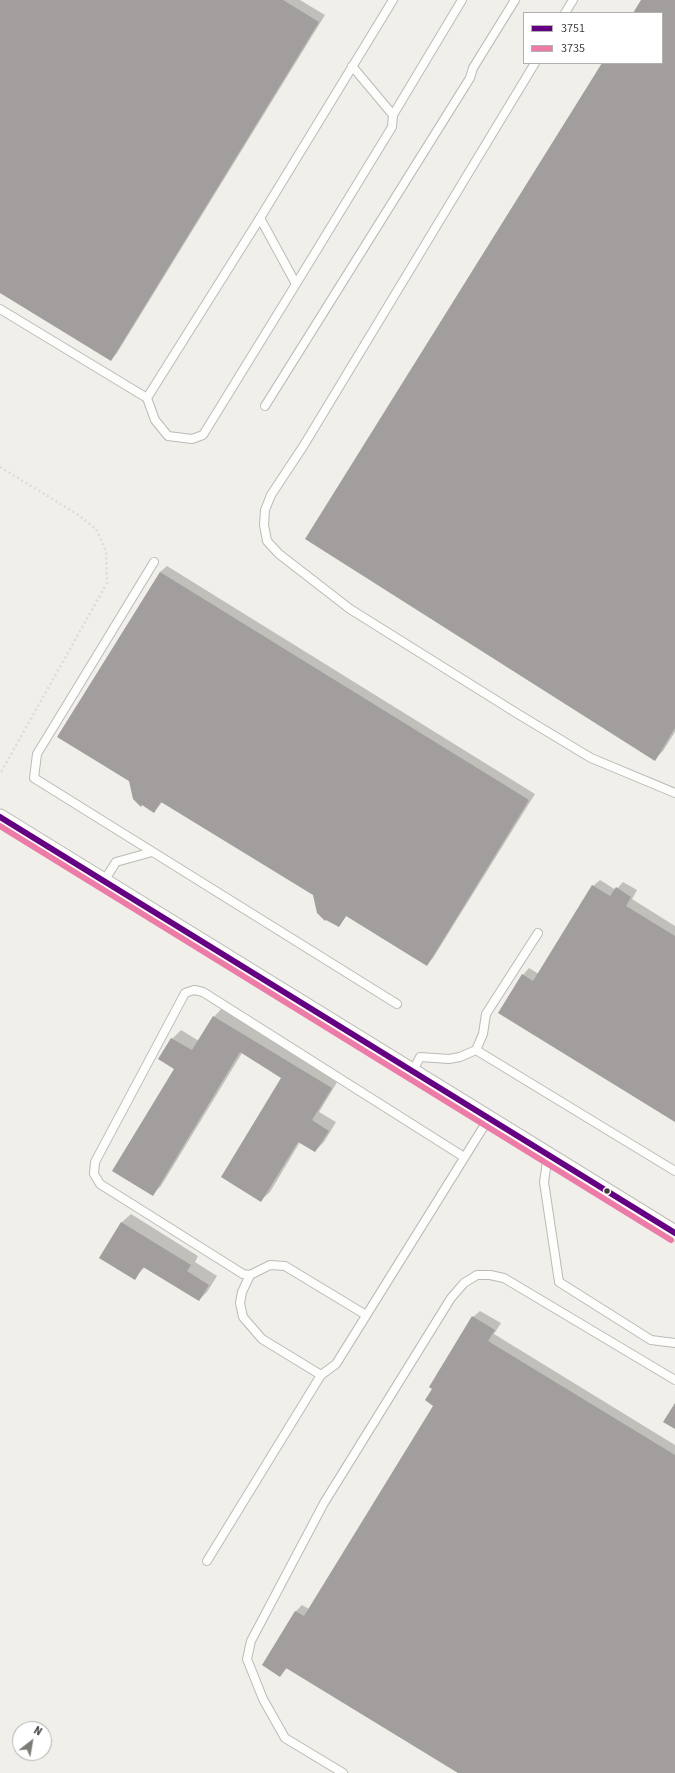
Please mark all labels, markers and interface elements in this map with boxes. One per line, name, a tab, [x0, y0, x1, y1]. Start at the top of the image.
legend	[523, 12, 663, 64]
text: 3751	[561, 20, 585, 37]
text: 3735	[561, 40, 585, 57]
unlabelled marker	[602, 1186, 612, 1196]
north arrow	[12, 1721, 52, 1761]
text: N	[31, 1723, 45, 1739]

